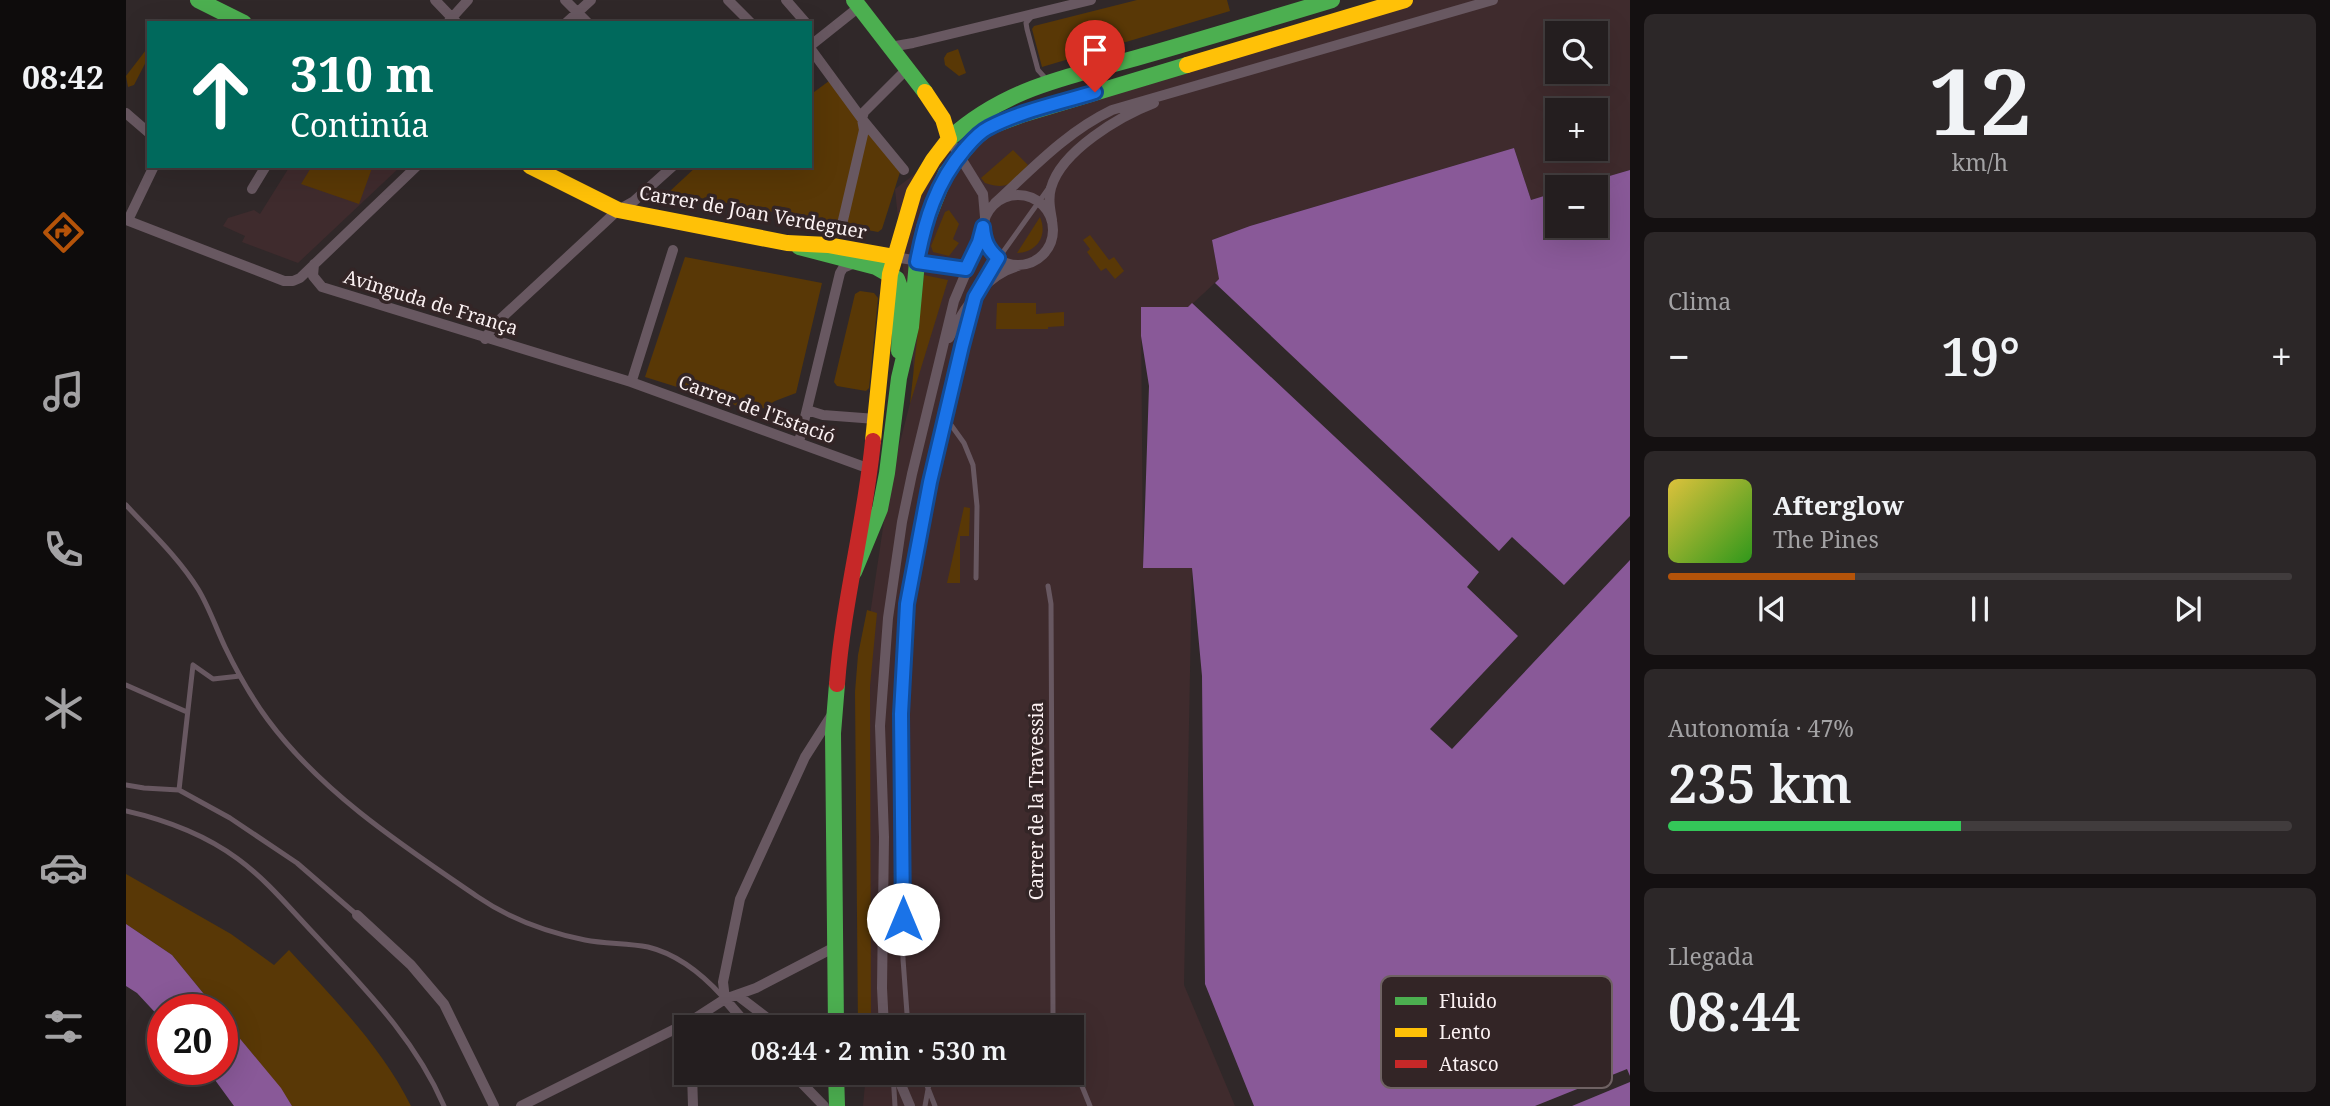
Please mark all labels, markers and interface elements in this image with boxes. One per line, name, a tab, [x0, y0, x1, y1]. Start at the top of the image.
pin	[1065, 20, 1125, 92]
map controls	[1545, 21, 1608, 238]
button: search	[1545, 21, 1608, 84]
icon: arrive	[1076, 31, 1114, 69]
text: 12	[1929, 38, 2031, 162]
text: 310 m	[290, 40, 434, 106]
icon: ahead	[175, 49, 266, 140]
text: 08:42	[22, 55, 104, 98]
button: +	[1545, 98, 1608, 161]
text: Continúa	[290, 103, 429, 146]
text: km/h	[1952, 146, 2008, 178]
button: −	[1545, 175, 1608, 238]
street label: Carrer de Joan Verdeguer	[637, 179, 869, 245]
icon: directions	[39, 208, 88, 257]
street label: Avinguda de França	[341, 263, 521, 341]
text: Clima	[1668, 285, 1731, 317]
text: 19°	[1941, 320, 2020, 391]
text: −	[1668, 330, 1690, 382]
text: +	[2271, 330, 2292, 382]
icon: music	[39, 367, 88, 416]
street label: Carrer de l'Estació	[675, 369, 839, 449]
text: Afterglow	[1773, 487, 1904, 523]
text: The Pines	[1773, 523, 1879, 555]
icon: phone	[39, 525, 88, 574]
icon: previous	[1753, 590, 1791, 628]
icon: pause	[1961, 590, 1999, 628]
icon: next	[2169, 590, 2207, 628]
icon: climate	[39, 684, 88, 733]
street label: Carrer de la Travessia	[1023, 702, 1049, 900]
text: Autonomía · 47%	[1668, 712, 1854, 744]
text: 235 km	[1668, 747, 1852, 818]
icon: car	[39, 843, 88, 892]
position arrow	[866, 882, 940, 956]
text: Llegada	[1668, 940, 1754, 972]
text: 08:44	[1668, 975, 1801, 1046]
legend	[1381, 976, 1612, 1088]
text: Fluido	[1439, 988, 1497, 1014]
speed limit sign: 20	[147, 994, 238, 1085]
icon: filters	[39, 1002, 88, 1051]
text: Lento	[1439, 1019, 1491, 1045]
text: 08:44 · 2 min · 530 m	[751, 1032, 1007, 1068]
text: Atasco	[1439, 1051, 1499, 1077]

